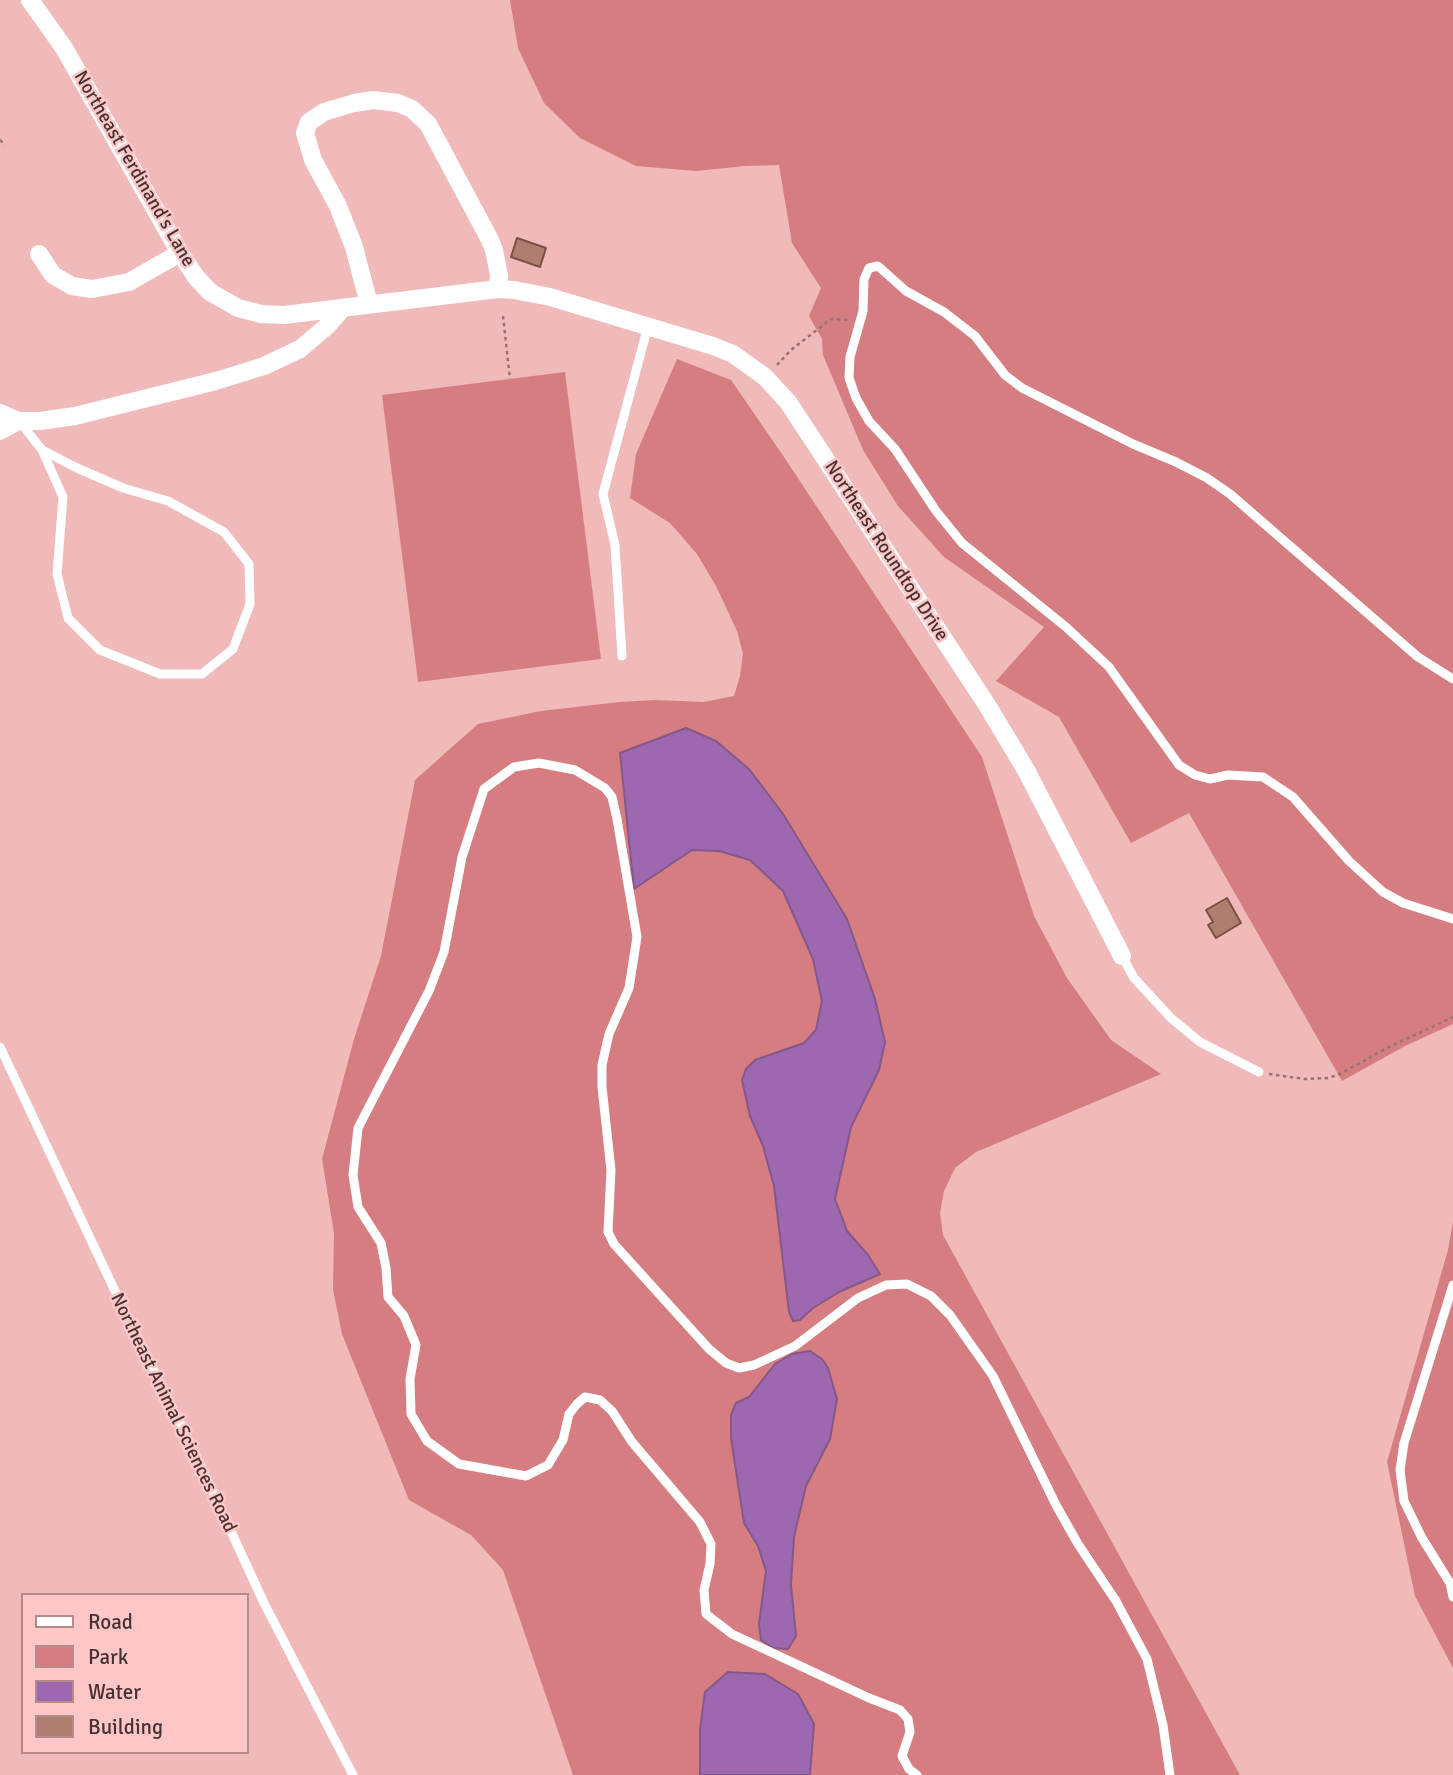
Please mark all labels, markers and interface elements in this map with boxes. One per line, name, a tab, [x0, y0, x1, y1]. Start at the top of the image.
street label: Northeast Ferdinand's Lane	[69, 67, 199, 271]
street label: Northeast Roundtop Drive	[819, 457, 953, 645]
street label: Northeast Animal Sciences Road	[105, 1290, 241, 1536]
legend	[21, 1593, 248, 1754]
text: Road	[88, 1609, 133, 1635]
text: Park	[88, 1644, 128, 1670]
text: Water	[88, 1679, 141, 1705]
text: Building	[88, 1714, 163, 1740]

